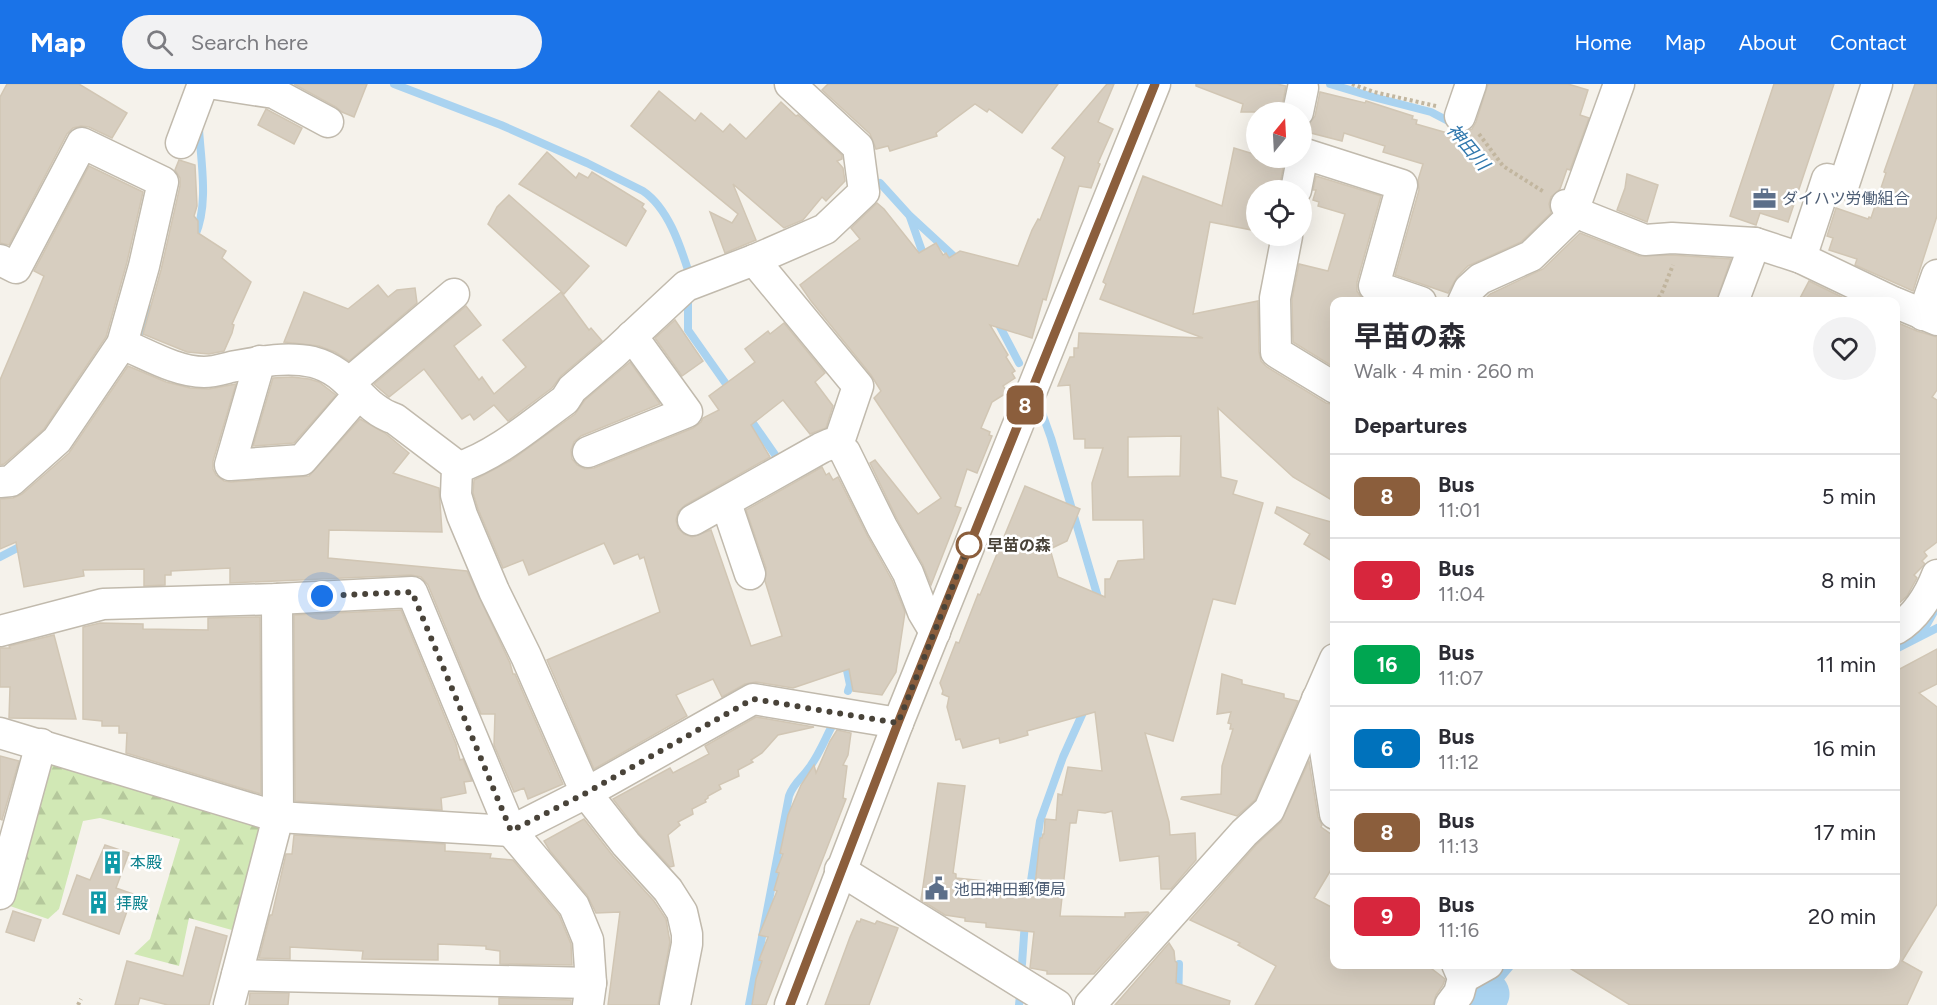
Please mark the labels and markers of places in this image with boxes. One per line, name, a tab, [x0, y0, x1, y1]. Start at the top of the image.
office icon: ダイハツ労働組合	[1751, 185, 1777, 211]
place label: ダイハツ労働組合	[1782, 189, 1910, 208]
marker: 早苗の森	[956, 532, 982, 558]
place label: 早苗の森	[987, 536, 1051, 555]
building icon: 本殿	[99, 849, 125, 875]
place label: 本殿	[130, 853, 162, 872]
public building icon: 池田神田郵便局	[923, 876, 949, 902]
place label: 池田神田郵便局	[954, 880, 1066, 899]
building icon: 拝殿	[85, 890, 111, 916]
place label: 拝殿	[116, 894, 148, 913]

